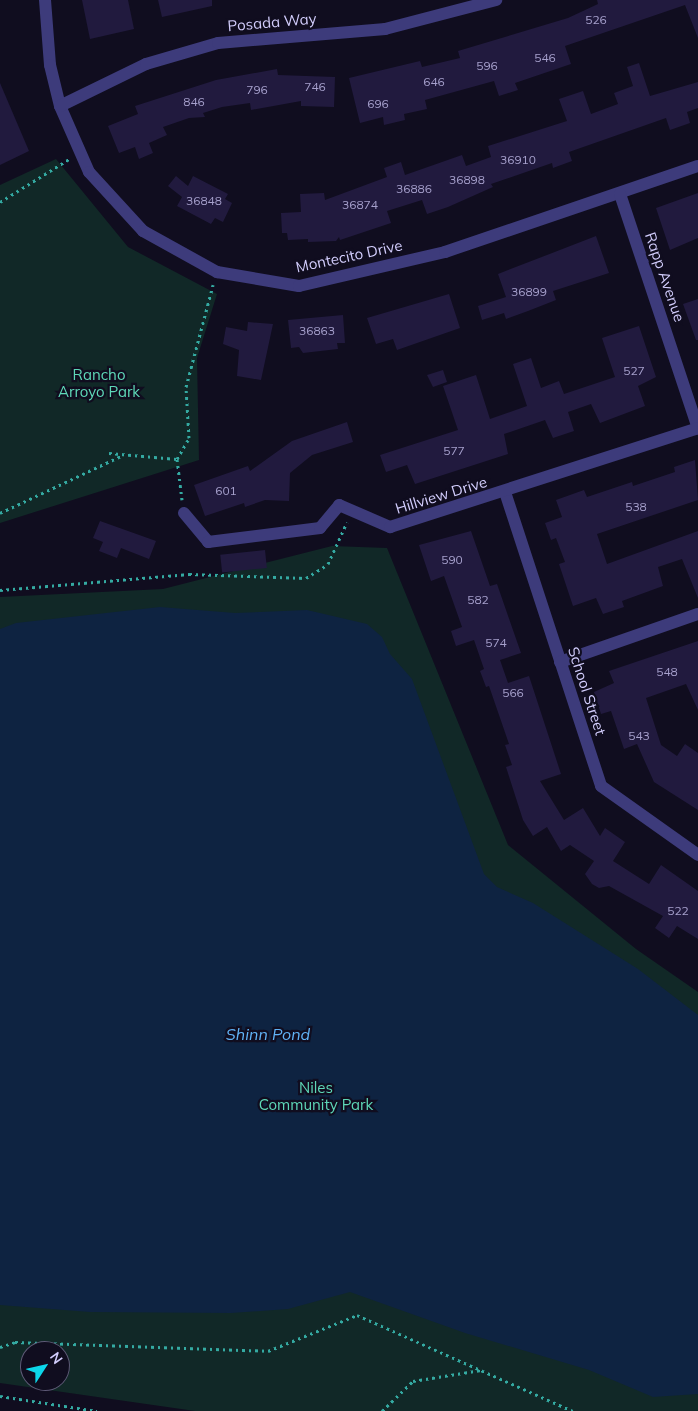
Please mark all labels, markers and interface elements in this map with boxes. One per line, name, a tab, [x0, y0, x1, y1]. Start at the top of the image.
street label: Posada Way	[227, 9, 317, 35]
house number: 526	[585, 13, 607, 27]
house number: 546	[534, 51, 556, 65]
house number: 596	[476, 59, 498, 73]
house number: 646	[423, 75, 445, 89]
house number: 746	[304, 80, 326, 94]
house number: 796	[246, 83, 268, 97]
house number: 846	[183, 95, 205, 109]
house number: 696	[367, 97, 389, 111]
house number: 36910	[500, 153, 536, 167]
house number: 36898	[449, 173, 485, 187]
house number: 36886	[396, 182, 432, 196]
house number: 36848	[186, 194, 222, 208]
house number: 36874	[342, 198, 378, 212]
street label: Rapp Avenue	[641, 230, 689, 324]
street label: Montecito Drive	[294, 236, 404, 276]
house number: 36899	[511, 285, 547, 299]
house number: 36863	[299, 324, 335, 338]
house number: 527	[623, 364, 645, 378]
park label: Rancho Arroyo Park	[58, 365, 140, 400]
house number: 577	[443, 444, 465, 458]
street label: Hillview Drive	[393, 473, 489, 517]
house number: 601	[215, 484, 237, 498]
house number: 538	[625, 500, 647, 514]
house number: 590	[441, 553, 463, 567]
house number: 582	[467, 593, 489, 607]
house number: 574	[485, 636, 507, 650]
street label: School Street	[564, 645, 610, 737]
house number: 548	[656, 665, 678, 679]
house number: 566	[502, 686, 524, 700]
house number: 543	[628, 729, 650, 743]
house number: 522	[667, 904, 689, 918]
water label: Shinn Pond	[226, 1024, 310, 1044]
park label: Niles Community Park	[259, 1078, 373, 1113]
north arrow	[20, 1341, 70, 1391]
text: N	[46, 1348, 67, 1367]

